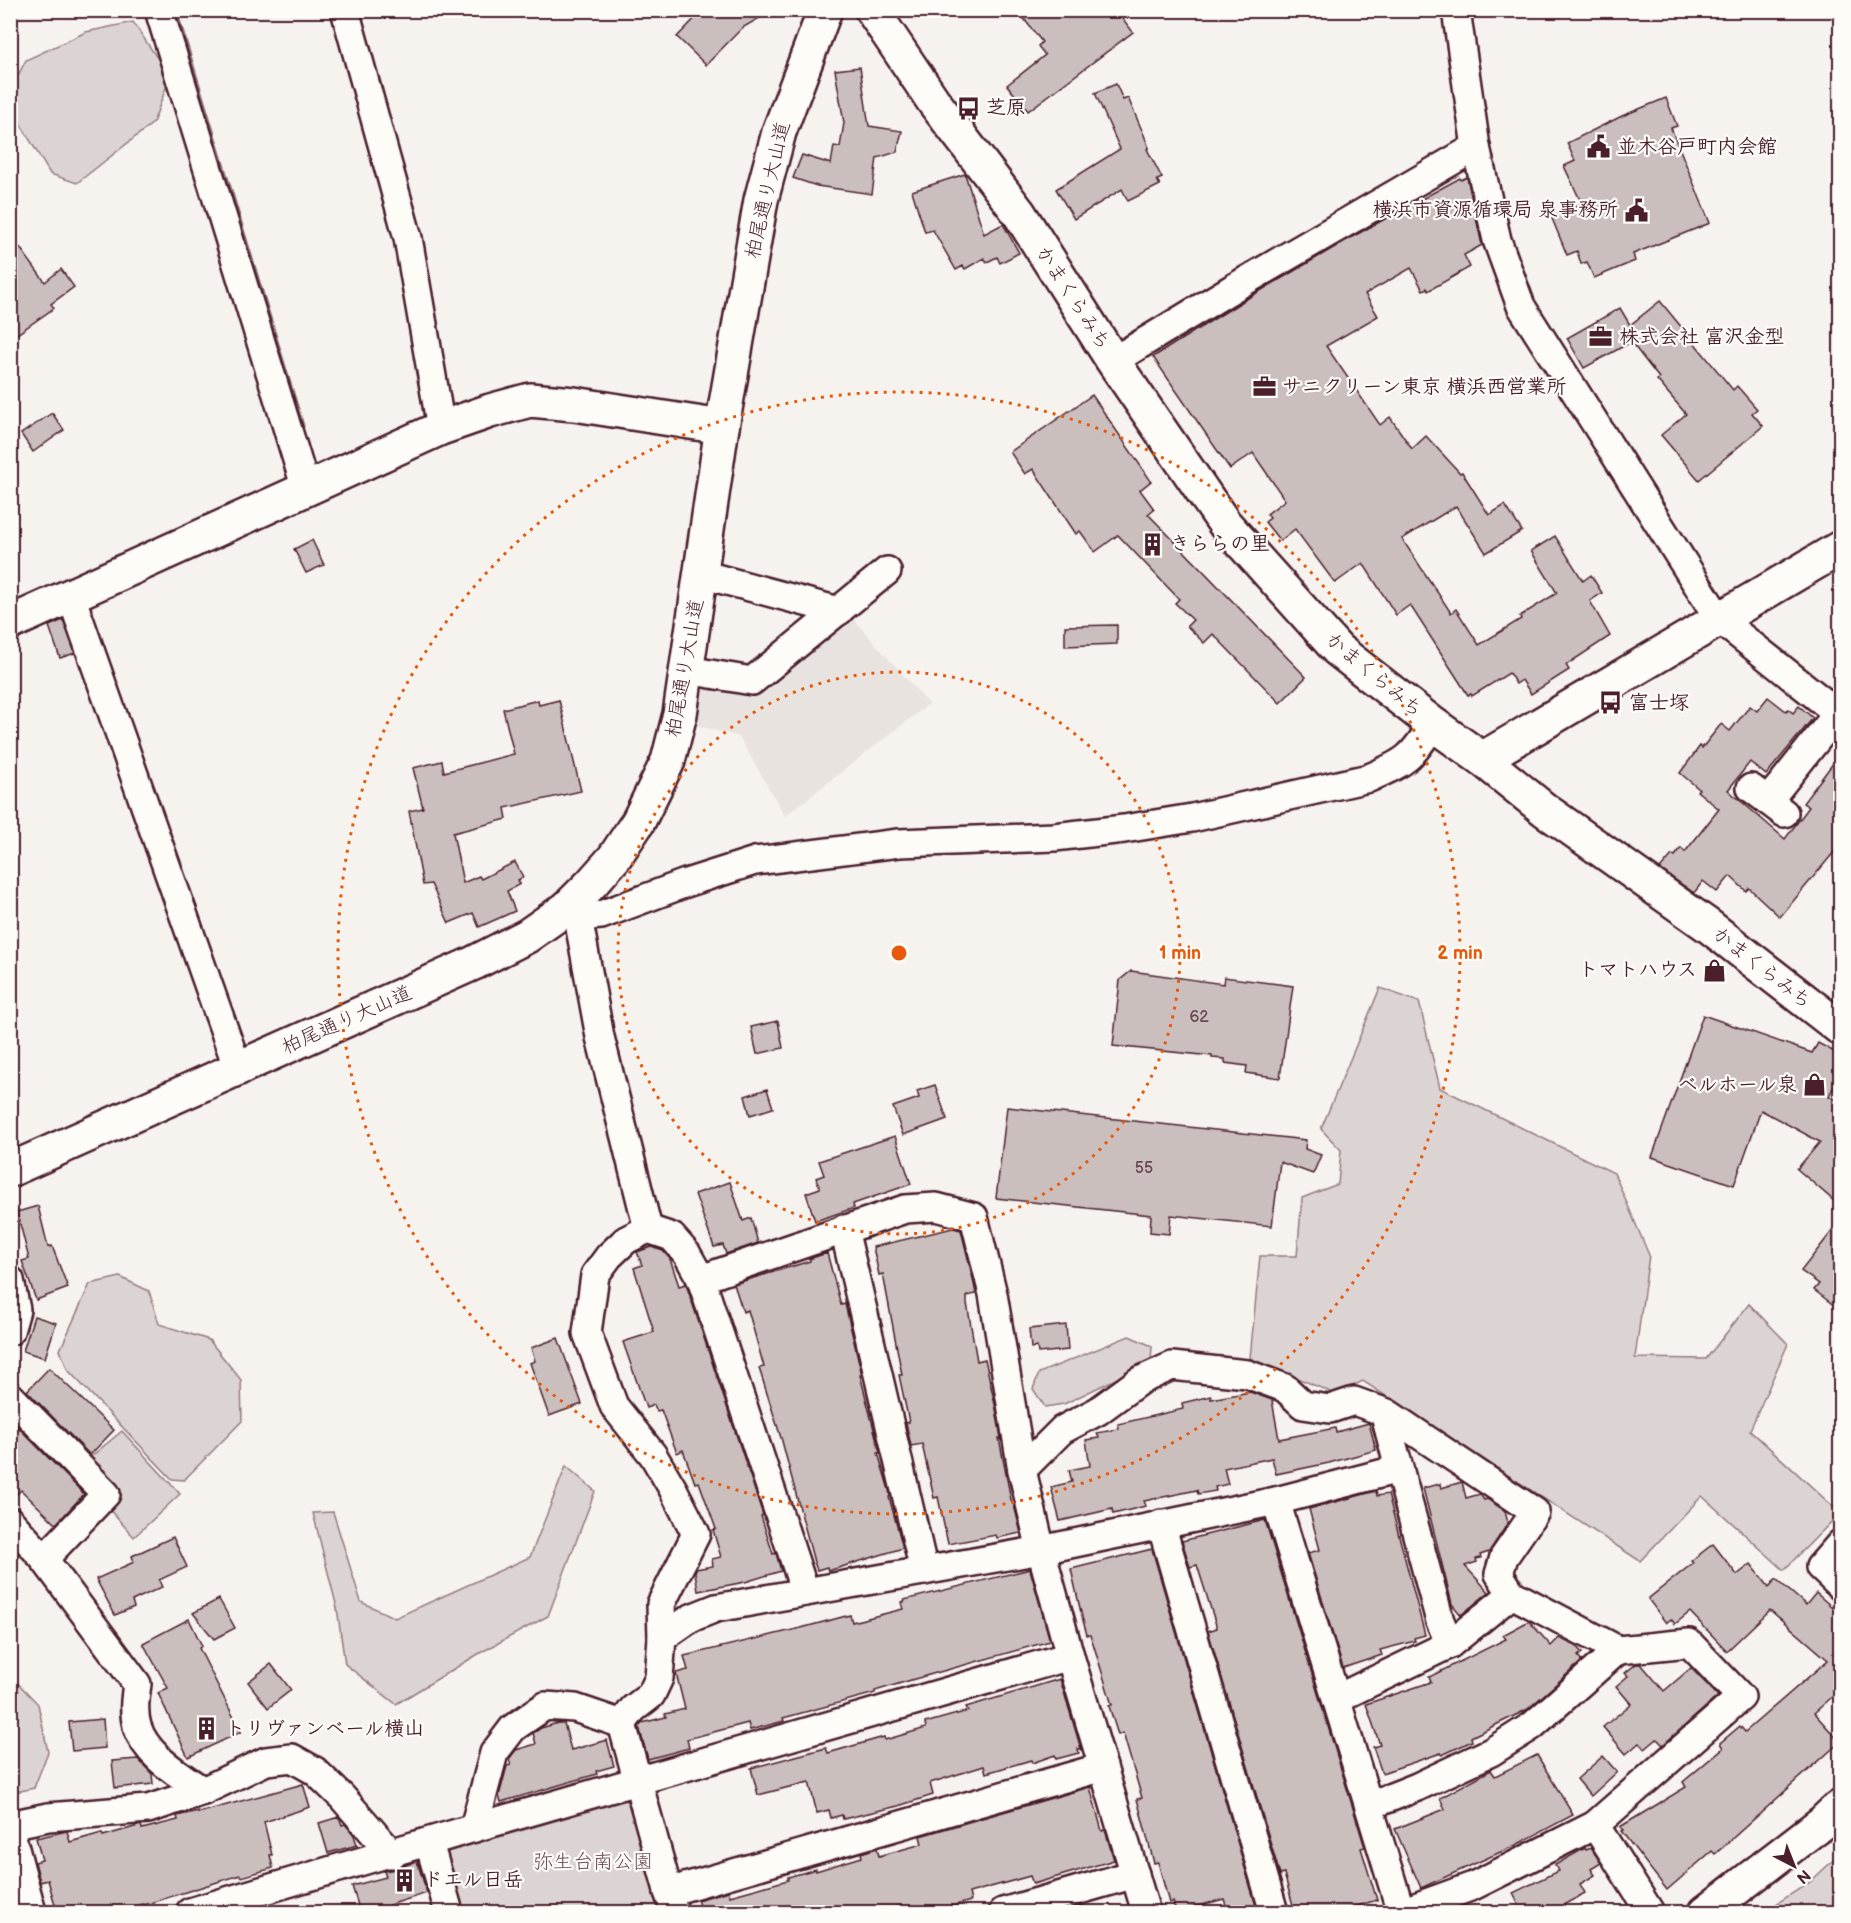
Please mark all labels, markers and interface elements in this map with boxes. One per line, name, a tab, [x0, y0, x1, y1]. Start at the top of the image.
bus stop icon: 芝原	[955, 95, 981, 121]
place label: 芝原	[986, 96, 1026, 120]
street label: 柏尾通り大山道	[741, 119, 795, 261]
public building icon: 並木谷戸町内会館	[1586, 134, 1612, 160]
place label: 並木谷戸町内会館	[1617, 135, 1777, 159]
public building icon: 横浜市資源循環局 泉事務所	[1623, 197, 1649, 223]
place label: 横浜市資源循環局 泉事務所	[1373, 198, 1618, 222]
street label: かまくらみち	[1030, 241, 1116, 355]
office icon: 株式会社 富沢金型	[1588, 324, 1614, 350]
place label: 株式会社 富沢金型	[1619, 325, 1784, 349]
office icon: サニクリーン東京 横浜西営業所	[1251, 374, 1277, 400]
place label: サニクリーン東京 横浜西営業所	[1282, 375, 1567, 399]
building icon: きららの里	[1139, 531, 1165, 557]
place label: きららの里	[1170, 532, 1270, 556]
street label: 柏尾通り大山道	[661, 597, 709, 739]
street label: かまくらみち	[1321, 627, 1427, 723]
bus stop icon: 富士塚	[1598, 690, 1624, 716]
place label: 富士塚	[1629, 691, 1689, 715]
street label: かまくらみち	[1708, 922, 1816, 1014]
centre of rings	[889, 943, 909, 963]
text: 1 min	[1159, 943, 1201, 964]
text: 2 min	[1437, 943, 1483, 964]
shop icon: トマトハウス	[1702, 957, 1728, 983]
place label: トマトハウス	[1578, 958, 1697, 982]
street label: 柏尾通り大山道	[278, 981, 416, 1059]
house number: 62	[1189, 1008, 1209, 1027]
shop icon: ベルホール泉	[1802, 1072, 1828, 1098]
place label: ベルホール泉	[1678, 1073, 1797, 1097]
house number: 55	[1135, 1159, 1153, 1178]
building icon: トリヴァンベール横山	[194, 1716, 220, 1742]
place label: トリヴァンベール横山	[225, 1717, 424, 1741]
north arrow	[1764, 1836, 1824, 1896]
park label: 弥生台南公園	[533, 1850, 653, 1874]
text: N	[1792, 1865, 1814, 1887]
building icon: ドエル日岳	[392, 1867, 418, 1893]
place label: ドエル日岳	[423, 1868, 523, 1892]

